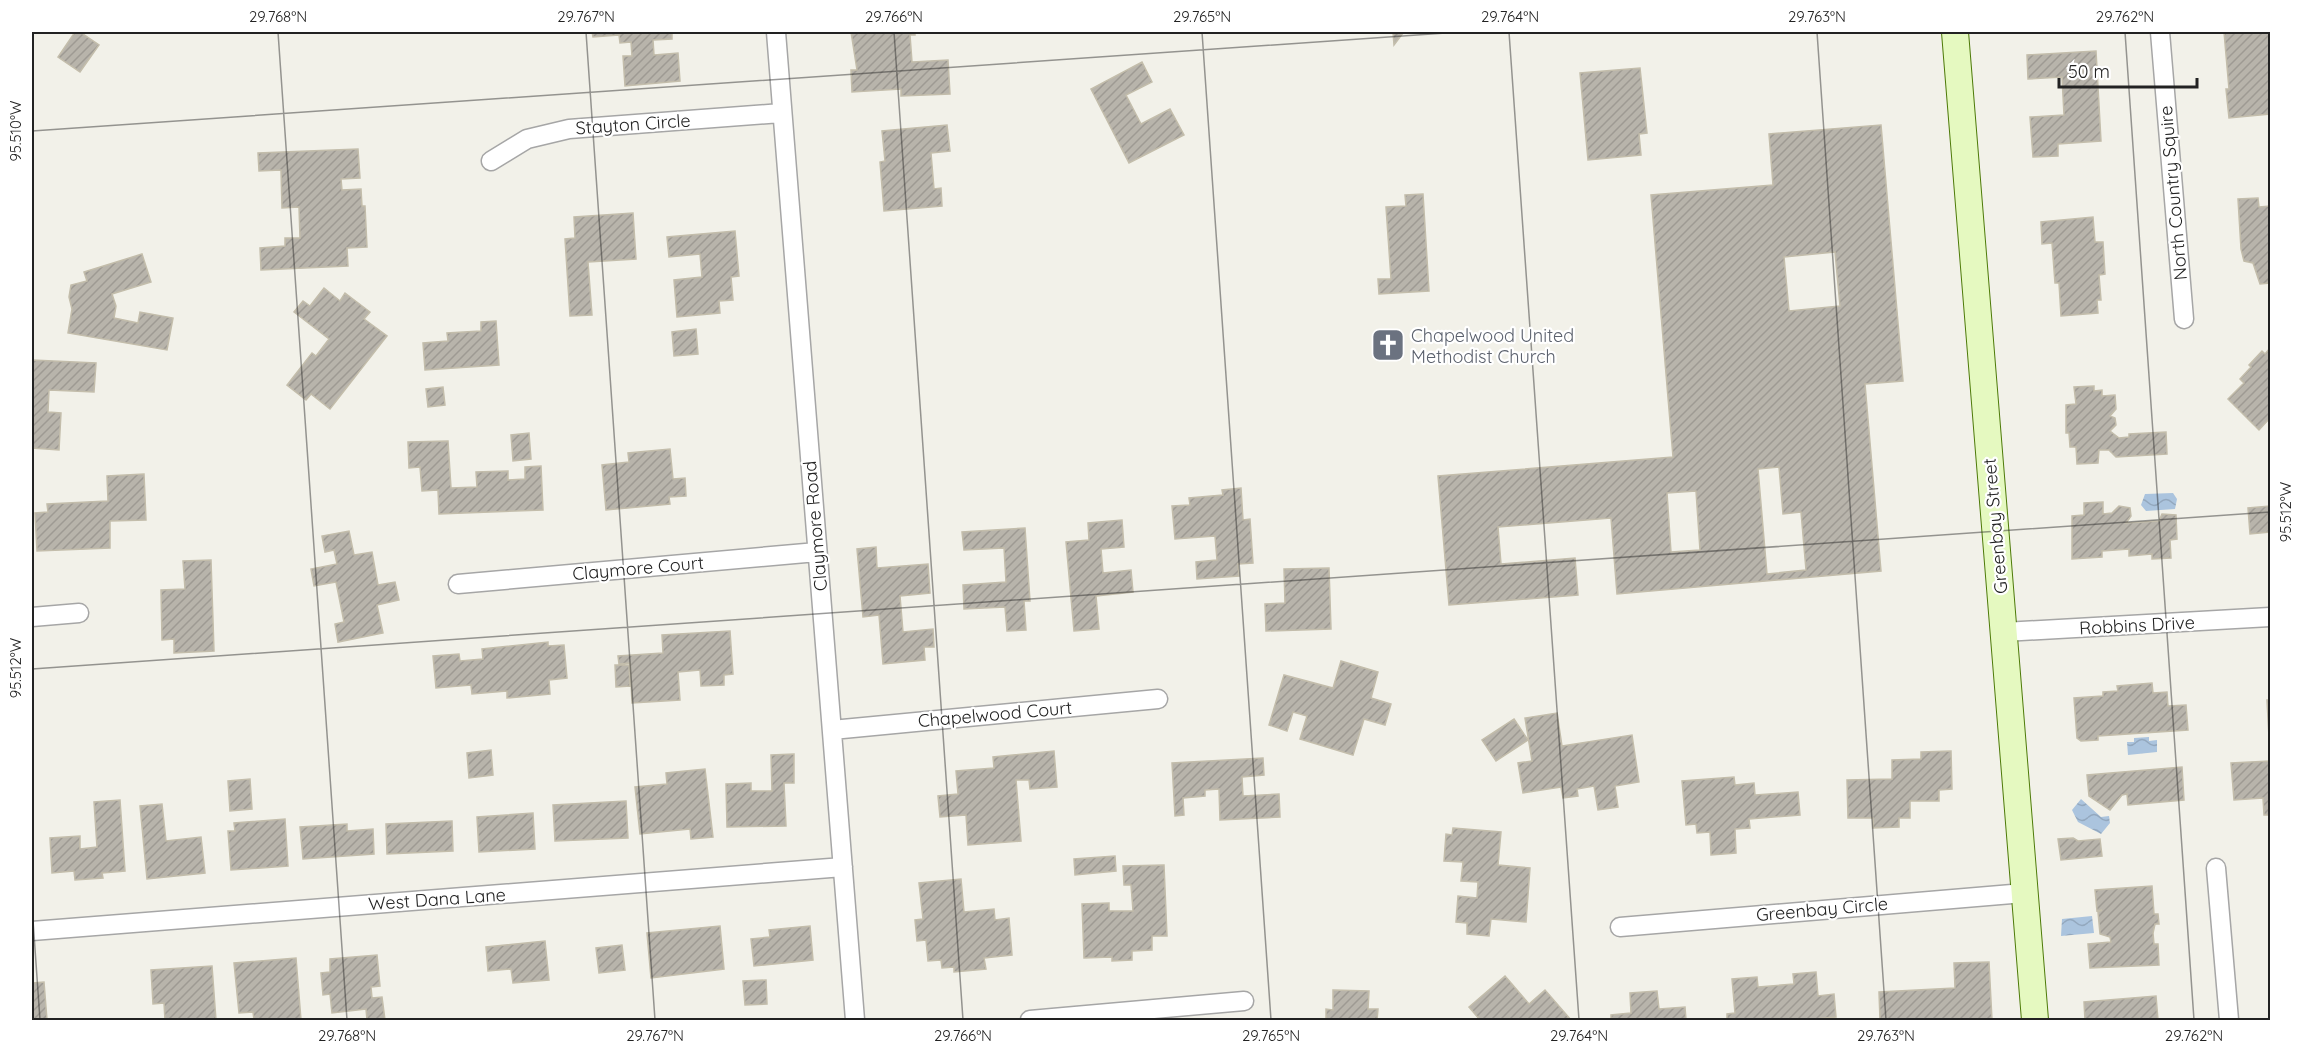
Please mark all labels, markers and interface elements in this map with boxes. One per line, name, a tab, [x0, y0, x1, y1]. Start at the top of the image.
text: 29.768°N	[249, 7, 307, 26]
text: 29.767°N	[557, 7, 615, 26]
text: 29.766°N	[865, 7, 923, 26]
text: 29.765°N	[1173, 7, 1231, 26]
text: 29.764°N	[1481, 7, 1539, 26]
text: 29.763°N	[1788, 7, 1846, 26]
text: 29.762°N	[2096, 7, 2154, 26]
scale bar	[2059, 51, 2197, 89]
text: 50 m	[2068, 60, 2110, 83]
text: 95.510°W	[6, 100, 25, 162]
street label: North Country Squire	[2154, 105, 2192, 281]
street label: Stayton Circle	[575, 109, 691, 139]
place label: Chapelwood United Methodist Church	[1411, 324, 1574, 368]
church icon: Chapelwood United Methodist Church	[1370, 327, 1406, 363]
street label: Greenbay Street	[1978, 457, 2012, 595]
street label: Claymore Road	[798, 460, 832, 592]
text: 95.512°W	[2276, 481, 2295, 542]
street label: Claymore Court	[571, 551, 705, 585]
street label: Robbins Drive	[2079, 610, 2195, 640]
text: 95.512°W	[6, 637, 25, 698]
street label: Chapelwood Court	[917, 696, 1073, 732]
street label: West Dana Lane	[367, 883, 507, 915]
street label: Greenbay Circle	[1755, 892, 1889, 926]
text: 29.768°N	[318, 1026, 376, 1045]
text: 29.767°N	[626, 1026, 684, 1045]
text: 29.766°N	[934, 1026, 992, 1045]
text: 29.765°N	[1242, 1026, 1300, 1045]
text: 29.764°N	[1550, 1026, 1608, 1045]
text: 29.763°N	[1857, 1026, 1915, 1045]
text: 29.762°N	[2165, 1026, 2223, 1045]

